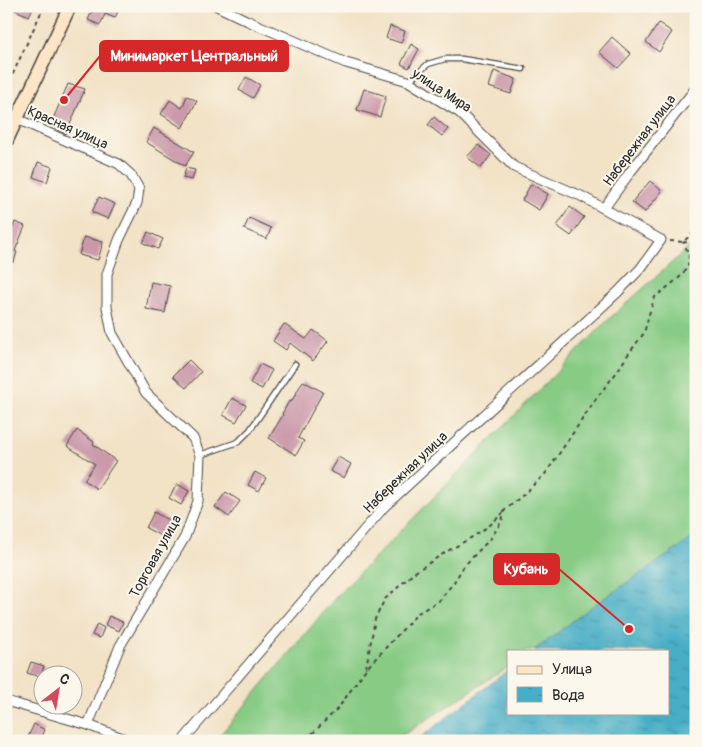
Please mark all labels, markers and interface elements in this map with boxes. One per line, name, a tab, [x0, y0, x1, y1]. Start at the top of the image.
callout: Минимаркет Центральный	[100, 41, 288, 71]
text: Минимаркет Центральный	[110, 47, 278, 66]
street label: улица Мира	[408, 64, 475, 116]
street label: Набережная улица	[599, 91, 679, 189]
street label: Красная улица	[25, 102, 111, 153]
street label: Набережная улица	[360, 428, 451, 517]
street label: Торговая улица	[126, 512, 185, 601]
callout: Кубань	[494, 554, 559, 584]
text: Кубань	[503, 560, 549, 579]
legend	[507, 650, 670, 714]
text: Улица	[552, 660, 592, 679]
north arrow	[32, 664, 82, 714]
text: С	[56, 670, 73, 689]
text: Вода	[552, 686, 585, 705]

